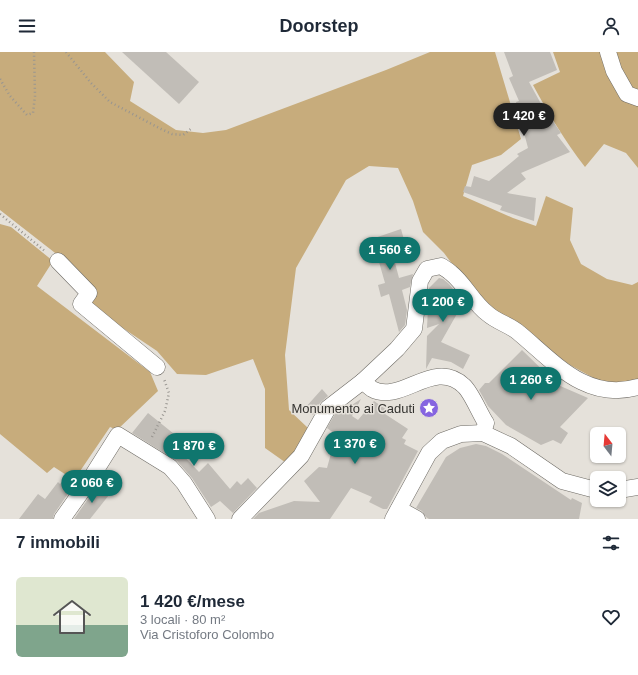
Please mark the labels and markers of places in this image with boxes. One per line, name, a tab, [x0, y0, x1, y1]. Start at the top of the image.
pin: 1 420 €	[487, 103, 561, 137]
pin: 1 560 €	[353, 237, 427, 271]
pin: 1 200 €	[406, 289, 480, 323]
pin: 1 260 €	[494, 367, 568, 401]
place icon: Monumento ai Caduti	[418, 397, 440, 419]
place label: Monumento ai Caduti	[291, 401, 415, 416]
pin: 1 370 €	[318, 431, 392, 465]
pin: 1 870 €	[157, 433, 231, 467]
pin: 2 060 €	[55, 470, 129, 504]

